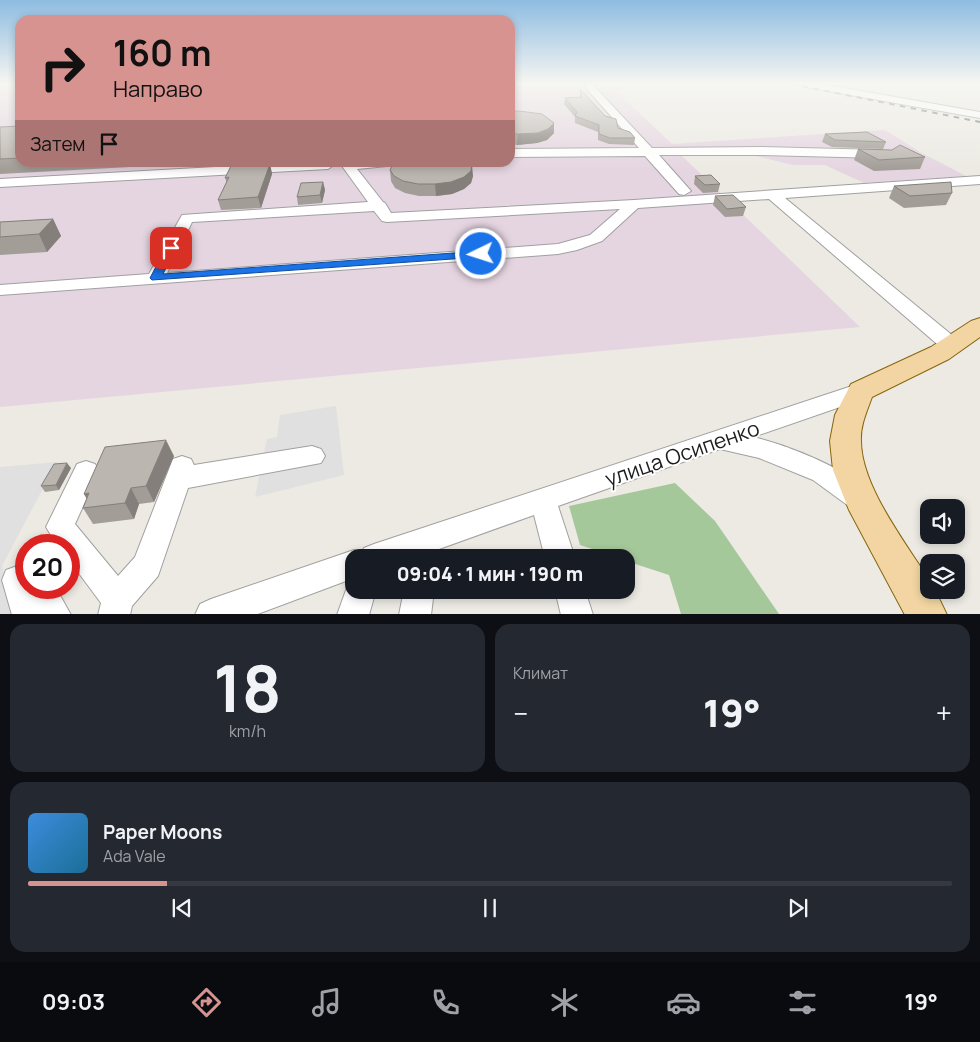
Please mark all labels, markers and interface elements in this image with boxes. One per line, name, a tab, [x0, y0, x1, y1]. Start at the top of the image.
text: 160 m	[113, 29, 212, 77]
icon: right	[30, 35, 95, 100]
text: Направо	[113, 74, 203, 104]
icon: arrive	[95, 130, 123, 158]
text: Затем	[30, 131, 85, 157]
pin	[150, 227, 192, 269]
position arrow	[454, 227, 506, 279]
icon: arrive	[157, 234, 185, 262]
street label: улица Осипенко	[601, 413, 763, 493]
map controls	[920, 499, 965, 599]
button: sound	[920, 499, 965, 544]
speed limit sign: 20	[15, 534, 80, 599]
button: layers	[920, 554, 965, 599]
text: 09:04 · 1 мин · 190 m	[397, 561, 583, 587]
text: 18	[213, 643, 282, 732]
text: Климат	[513, 662, 568, 684]
text: 19°	[703, 686, 761, 738]
text: −	[513, 694, 528, 732]
text: +	[936, 694, 952, 732]
text: km/h	[229, 720, 266, 742]
text: Paper Moons	[103, 819, 222, 845]
text: Ada Vale	[103, 845, 166, 867]
icon: previous	[168, 894, 196, 922]
icon: pause	[476, 894, 504, 922]
icon: next	[784, 894, 812, 922]
icon: directions	[189, 985, 224, 1020]
icon: music	[309, 985, 344, 1020]
icon: phone	[428, 985, 463, 1020]
icon: climate	[547, 985, 582, 1020]
icon: car	[666, 985, 701, 1020]
icon: filters	[785, 985, 820, 1020]
text: 09:03	[42, 987, 105, 1017]
text: 19°	[905, 987, 938, 1017]

